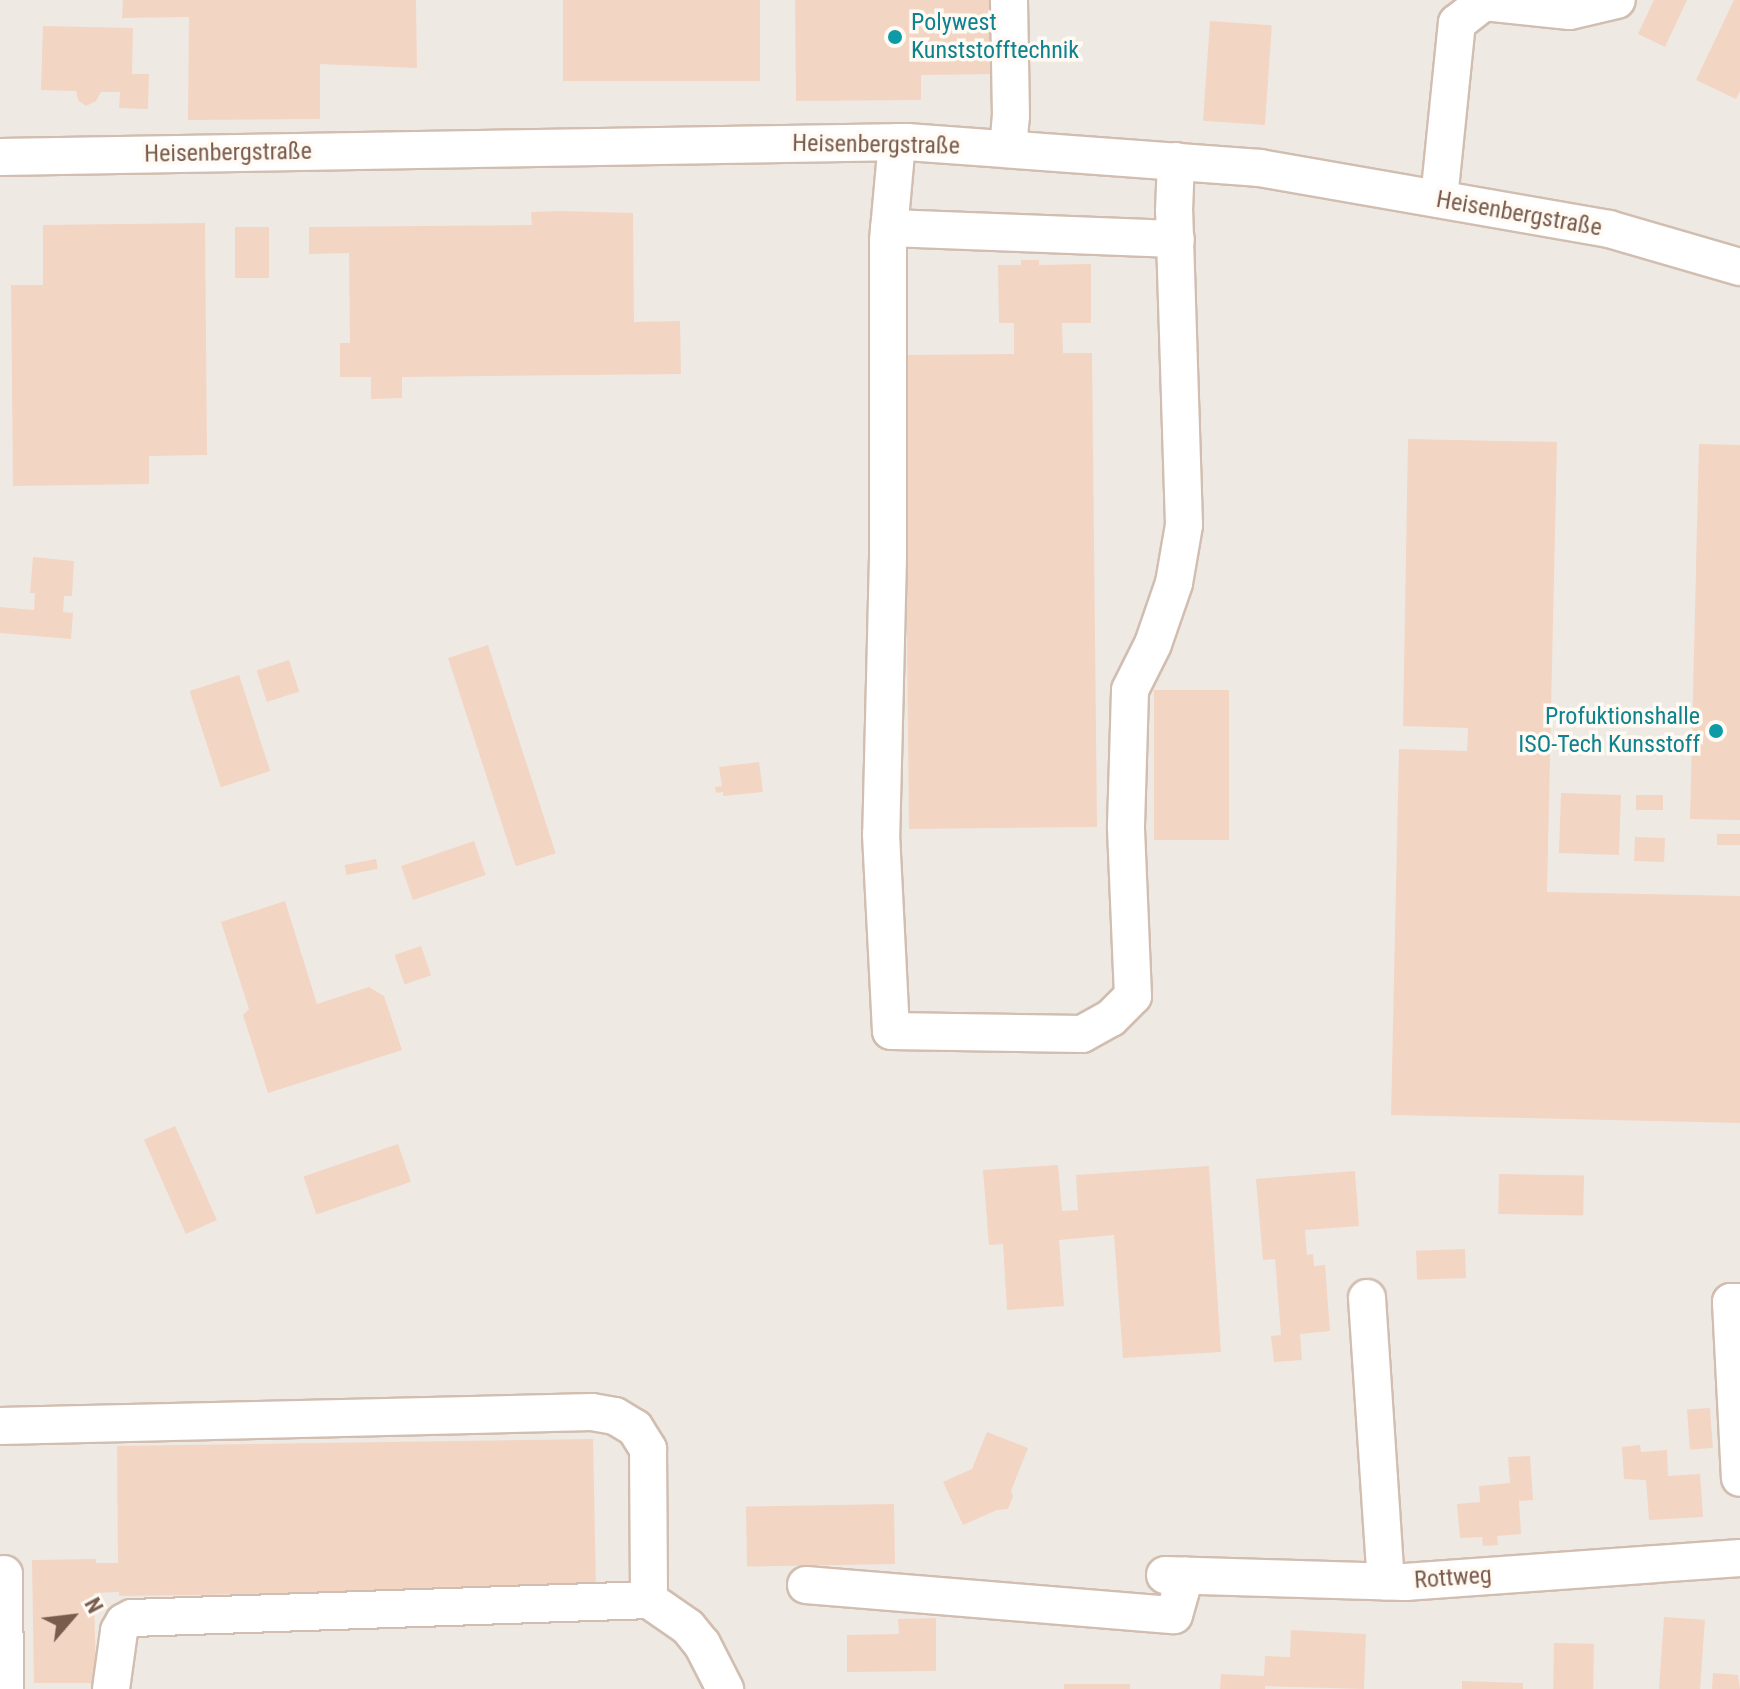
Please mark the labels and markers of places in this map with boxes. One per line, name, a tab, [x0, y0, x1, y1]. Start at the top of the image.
place label: Polywest Kunststofftechnik	[911, 9, 1079, 65]
marker: Polywest Kunststofftechnik	[886, 28, 904, 46]
place label: Profuktionshalle ISO-Tech Kunsstoff	[1518, 703, 1700, 759]
marker: Profuktionshalle ISO-Tech Kunsstoff	[1707, 722, 1725, 740]

